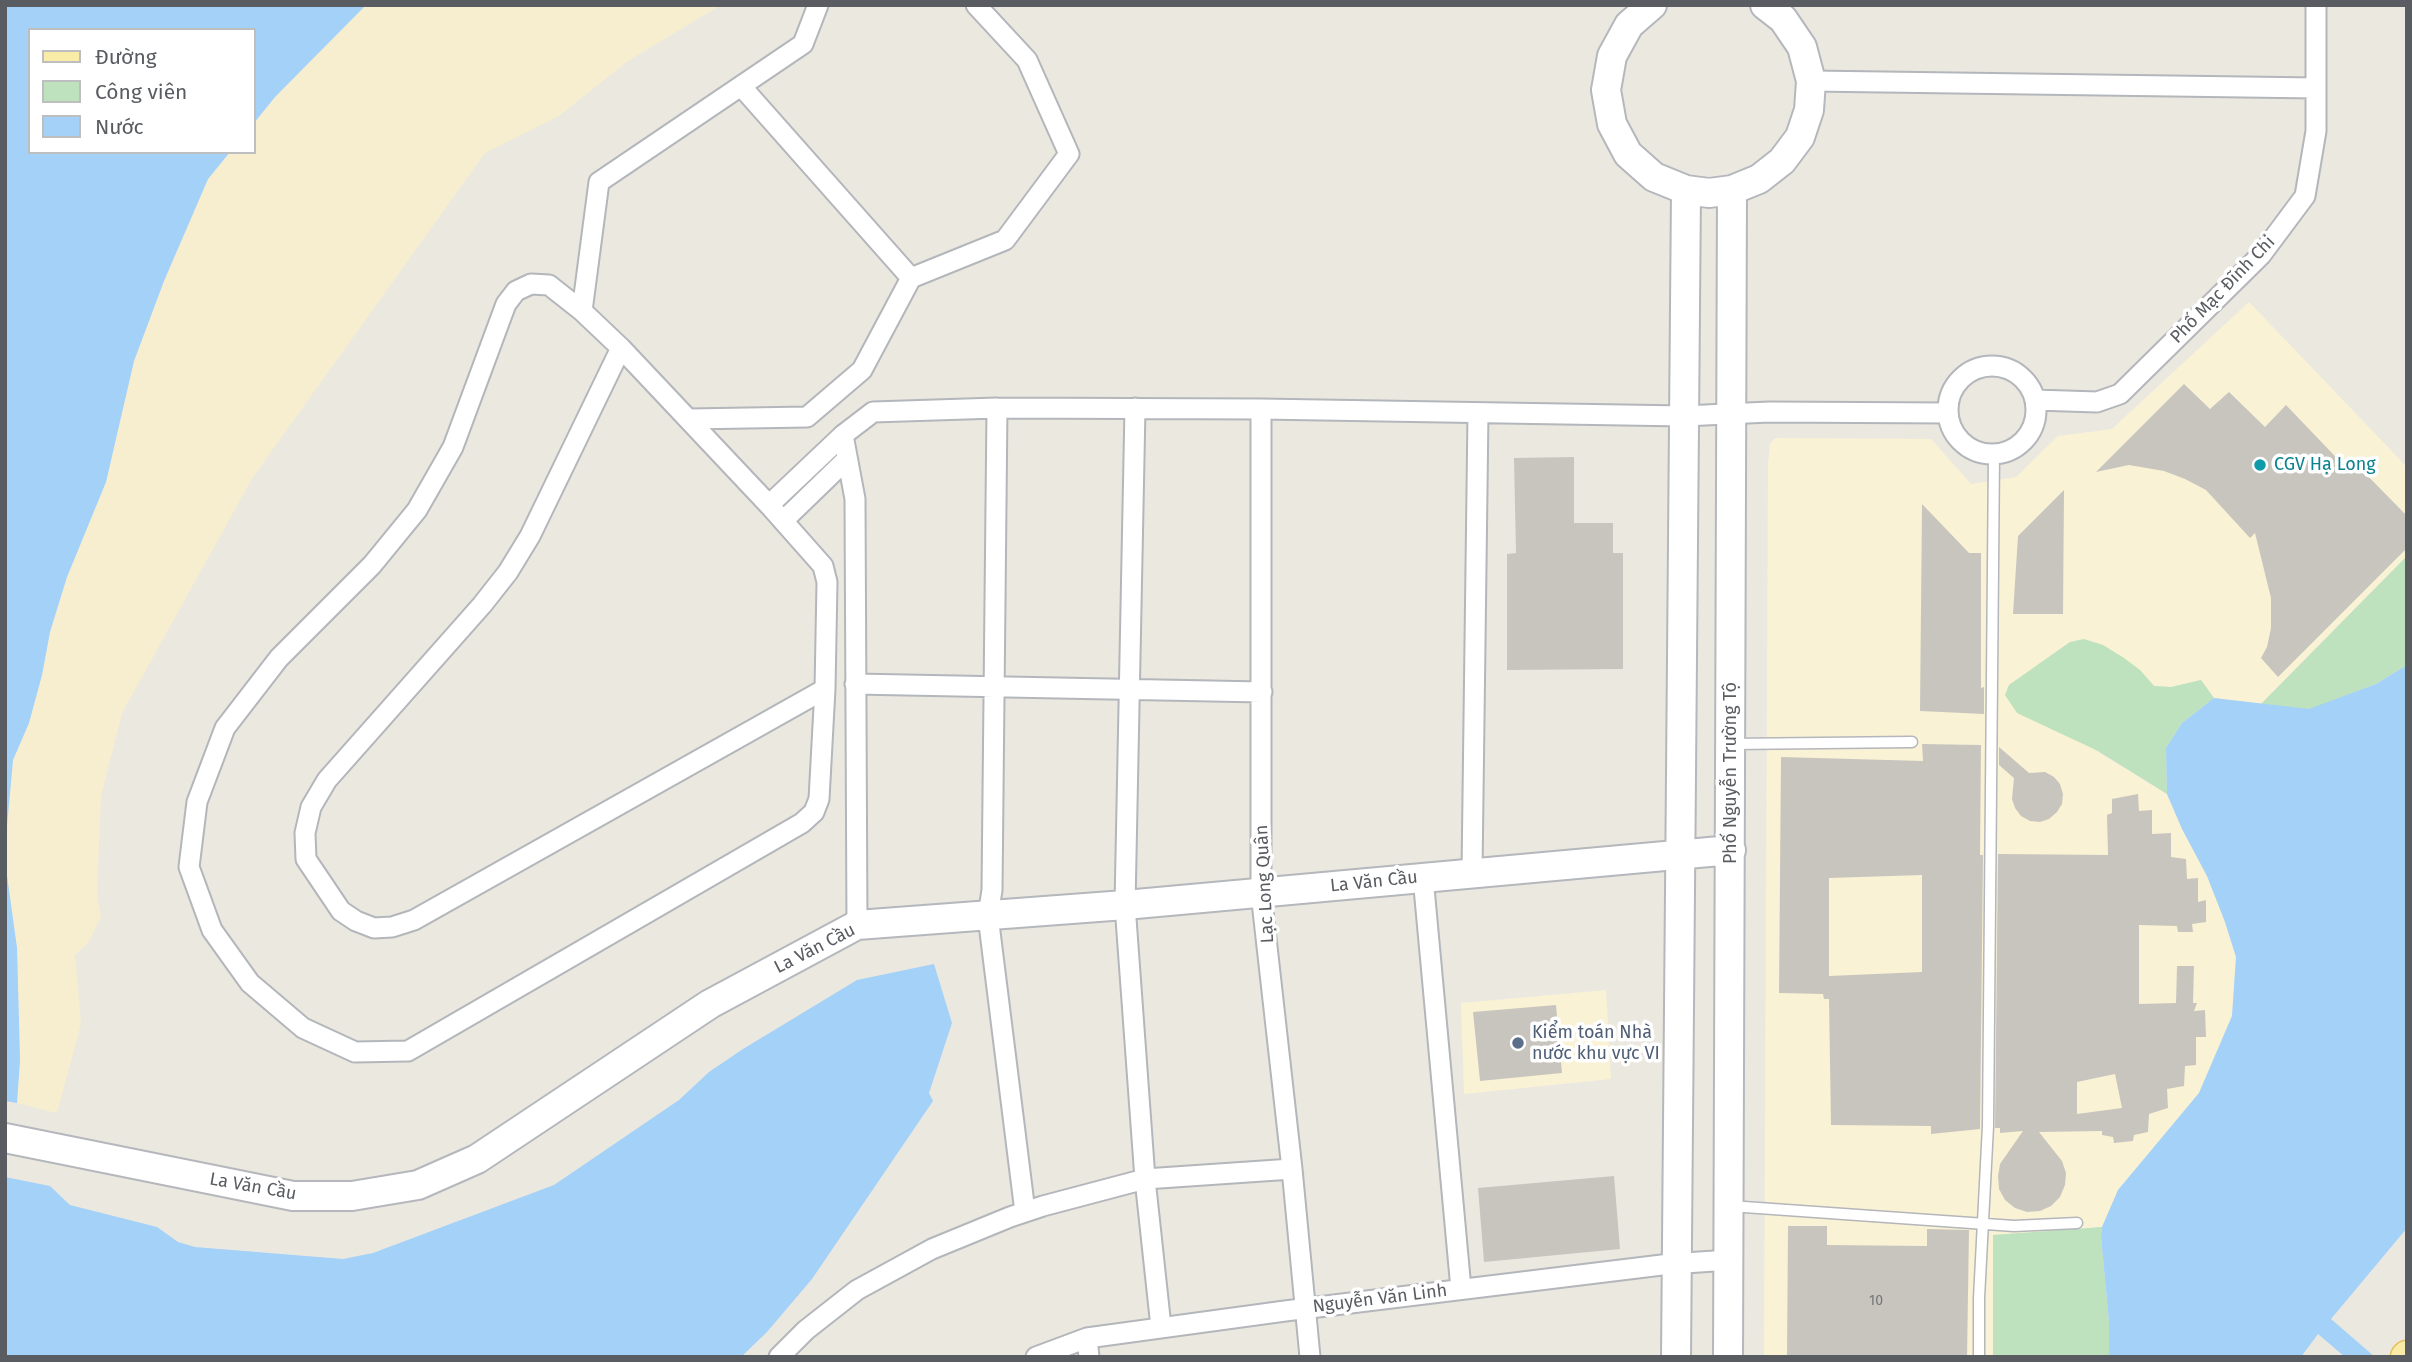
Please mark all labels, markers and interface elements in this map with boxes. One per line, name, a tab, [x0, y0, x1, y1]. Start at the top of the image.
legend	[28, 28, 256, 154]
text: Đường	[95, 44, 157, 70]
text: Công viên	[95, 79, 187, 105]
text: Nước	[95, 114, 144, 140]
street label: Phố Mạc Đĩnh Chi	[2166, 232, 2280, 348]
place label: CGV Hạ Long	[2274, 454, 2376, 476]
marker: CGV Hạ Long	[2252, 457, 2268, 473]
street label: Phố Nguyễn Trường Tộ	[1720, 682, 1742, 864]
street label: Lạc Long Quân	[1251, 824, 1279, 944]
street label: La Văn Cầu	[1329, 867, 1419, 897]
street label: La Văn Cầu	[771, 919, 859, 979]
place label: Kiểm toán Nhà nước khu vực VI	[1532, 1022, 1660, 1064]
marker: Kiểm toán Nhà nước khu vực VI	[1510, 1035, 1526, 1051]
street label: La Văn Cầu	[208, 1169, 298, 1205]
street label: Nguyễn Văn Linh	[1311, 1280, 1449, 1318]
house number: 10	[1869, 1293, 1883, 1309]

